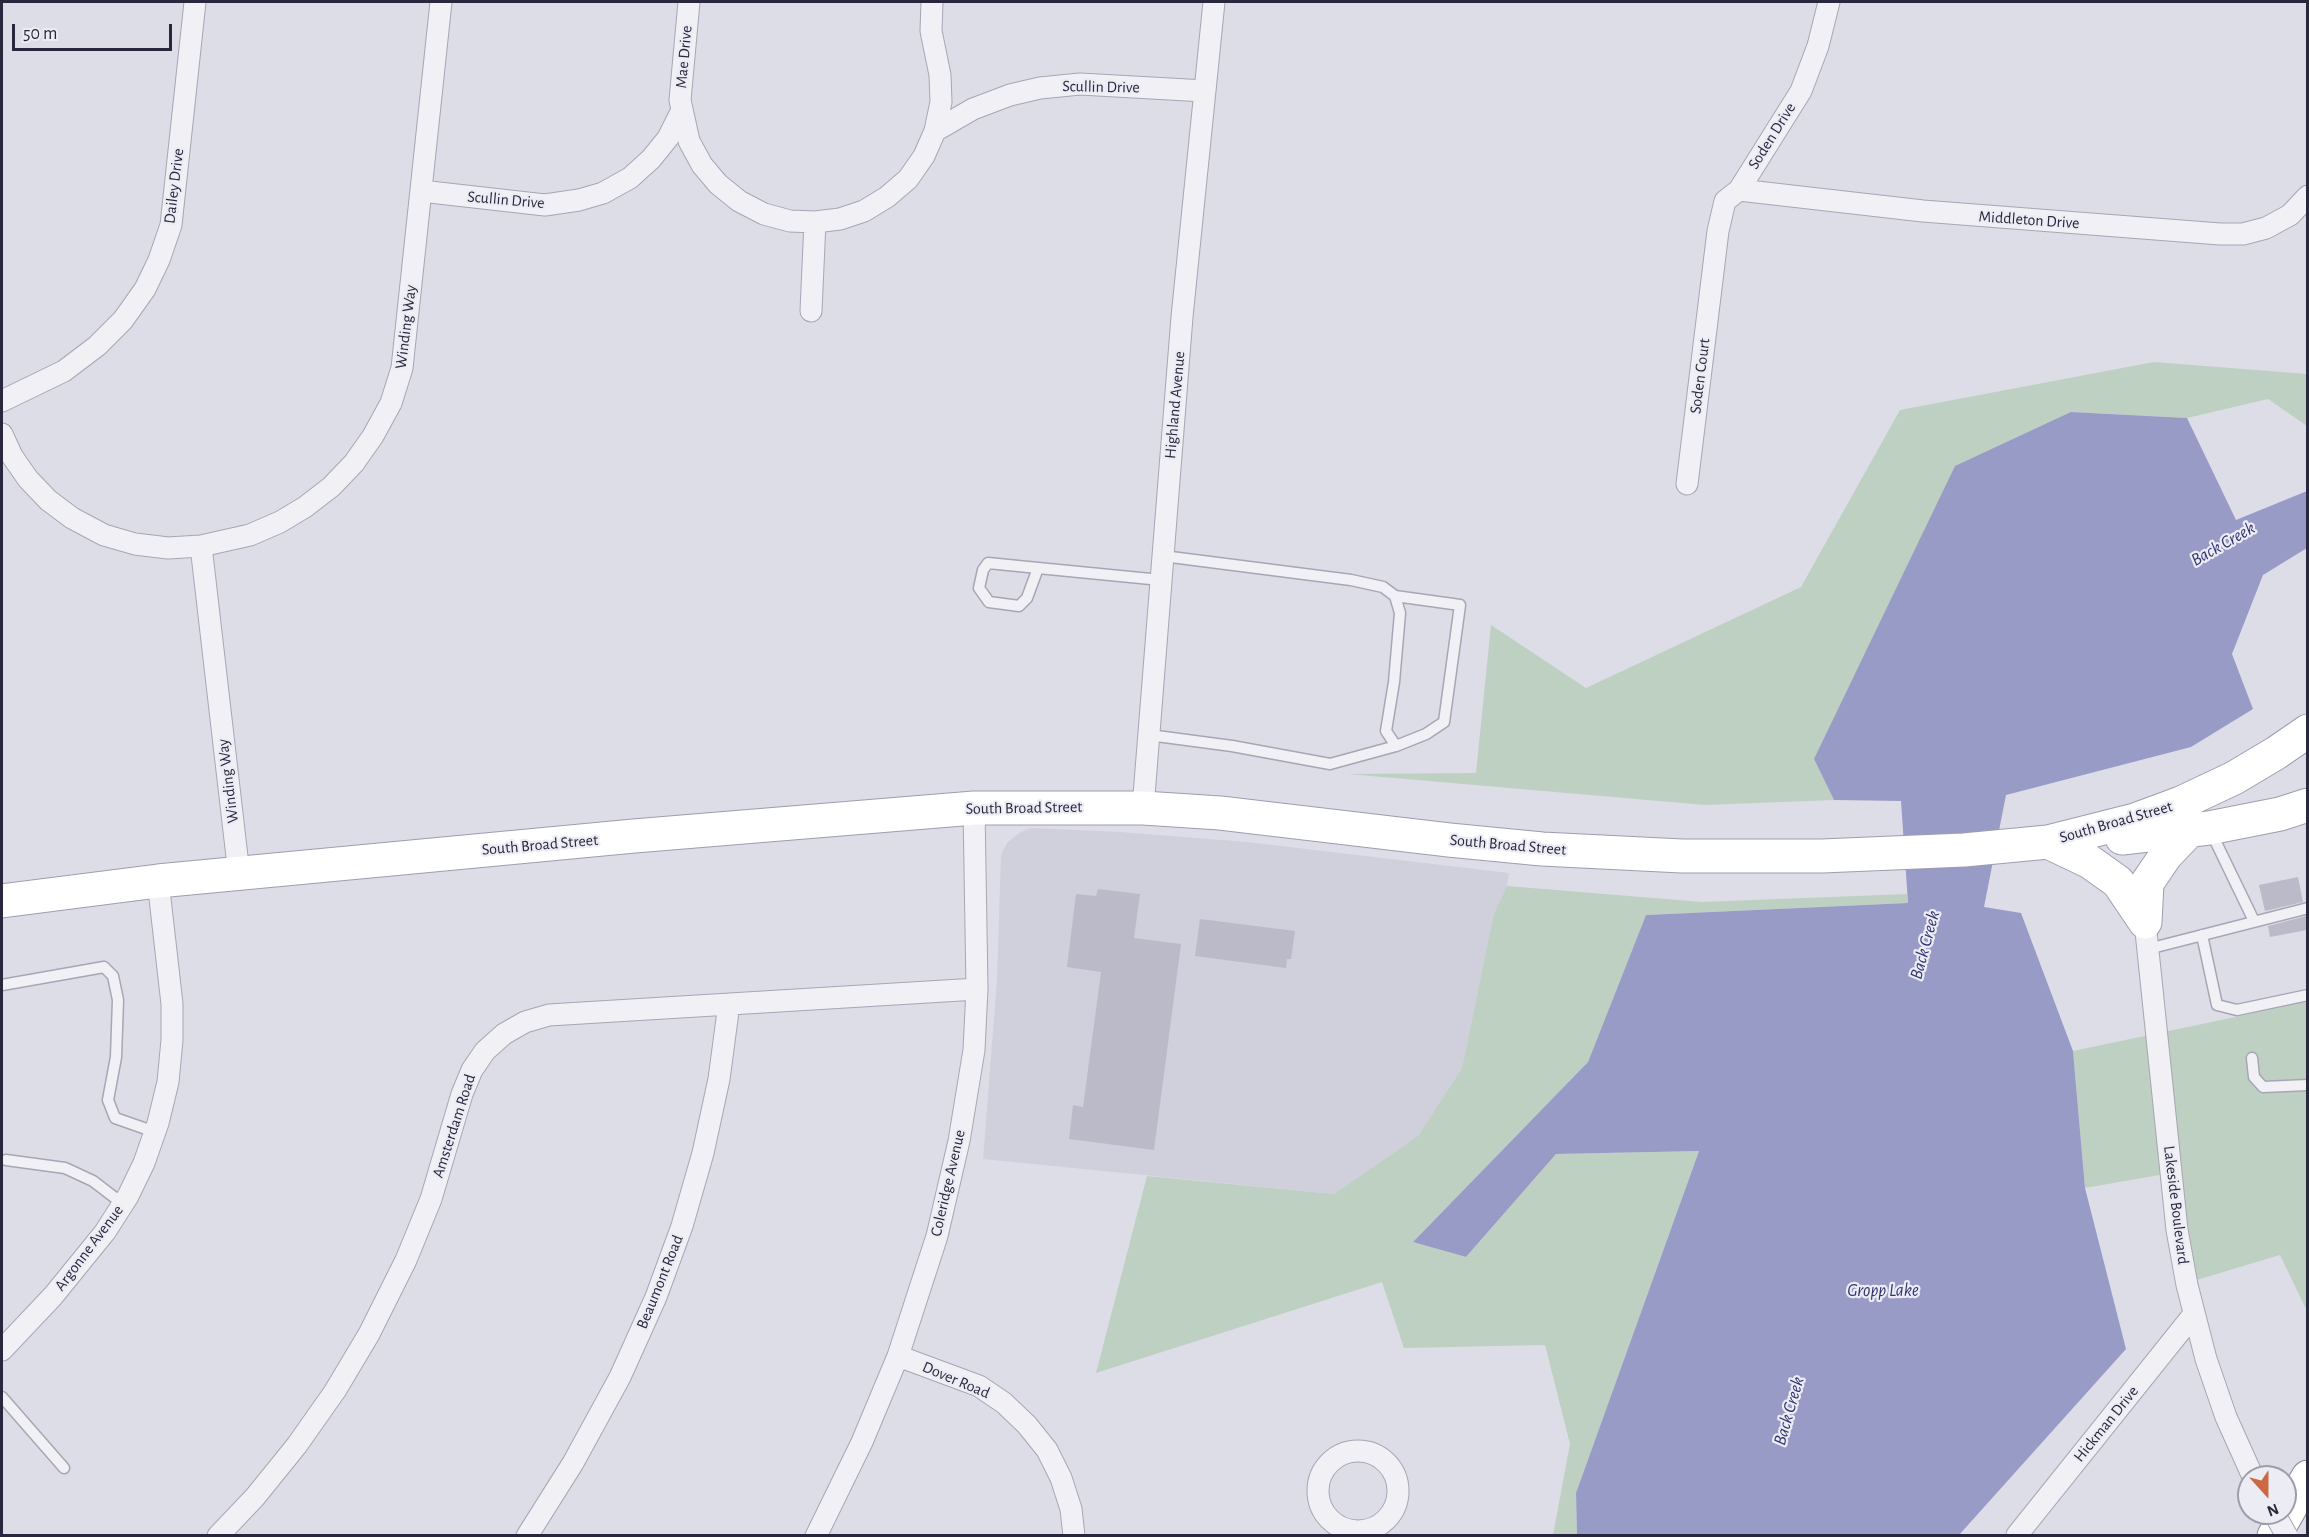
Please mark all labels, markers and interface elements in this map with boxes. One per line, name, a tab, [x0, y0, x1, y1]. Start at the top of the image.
scale bar	[15, 12, 176, 50]
text: 50 m	[23, 25, 57, 43]
street label: Mae Drive	[672, 25, 696, 89]
street label: Scullin Drive	[1062, 77, 1140, 97]
street label: Soden Drive	[1744, 99, 1800, 173]
street label: Dailey Drive	[160, 147, 188, 225]
street label: Scullin Drive	[467, 187, 545, 213]
street label: Middleton Drive	[1978, 207, 2080, 233]
street label: Winding Way	[391, 284, 421, 370]
street label: Soden Court	[1686, 337, 1714, 415]
street label: Highland Avenue	[1161, 350, 1189, 460]
water label: Back Creek	[2187, 517, 2259, 571]
street label: Winding Way	[213, 738, 243, 824]
street label: South Broad Street	[965, 797, 1083, 819]
street label: South Broad Street	[2057, 797, 2175, 847]
street label: South Broad Street	[481, 830, 599, 860]
street label: South Broad Street	[1449, 830, 1567, 860]
water label: Back Creek	[1905, 908, 1945, 982]
street label: Amsterdam Road	[428, 1072, 480, 1180]
street label: Coleridge Avenue	[926, 1128, 970, 1238]
street label: Lakeside Boulevard	[2159, 1145, 2193, 1265]
street label: Argonne Avenue	[50, 1201, 128, 1295]
street label: Beaumont Road	[632, 1232, 688, 1332]
water label: Gropp Lake	[1847, 1280, 1919, 1302]
street label: Dover Road	[919, 1357, 993, 1403]
water label: Back Creek	[1769, 1374, 1809, 1448]
street label: Hickman Drive	[2069, 1382, 2143, 1466]
north arrow	[2237, 1465, 2297, 1525]
text: N	[2265, 1500, 2281, 1519]

